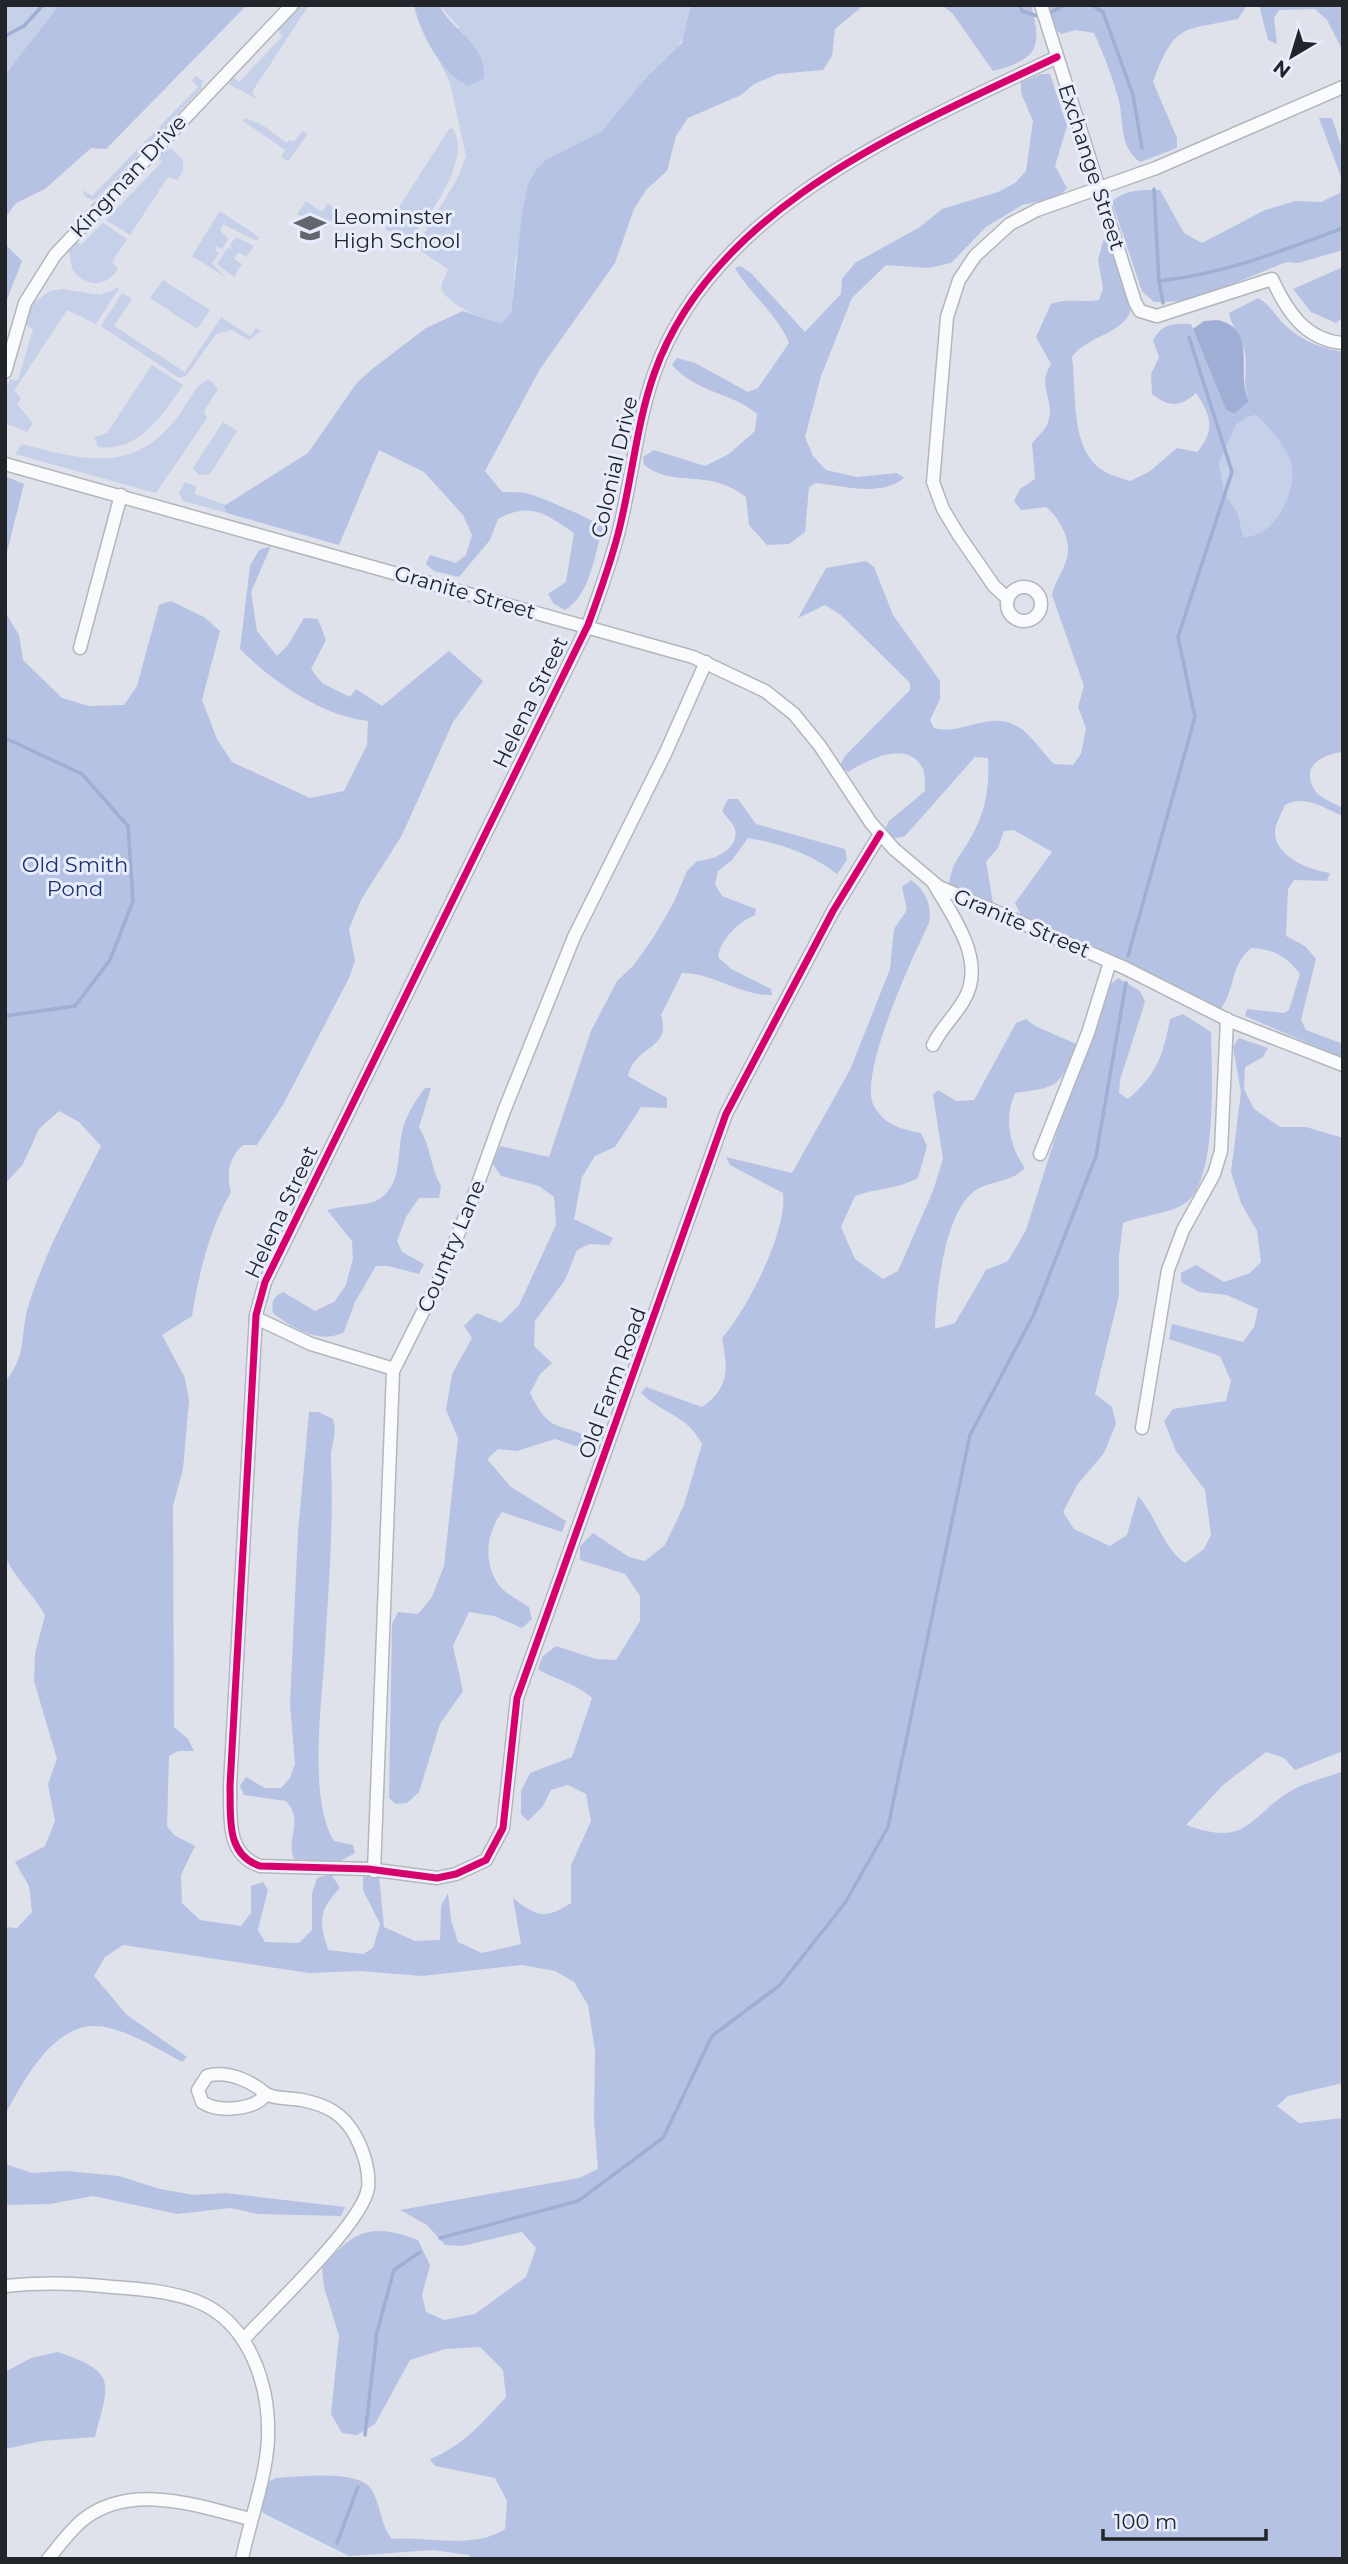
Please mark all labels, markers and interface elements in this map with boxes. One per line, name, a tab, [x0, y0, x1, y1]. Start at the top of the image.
north arrow	[1257, 21, 1327, 91]
text: N	[1269, 55, 1295, 83]
street label: Exchange Street	[1053, 81, 1131, 253]
street label: Kingman Drive	[65, 109, 191, 243]
place label: Leominster High School	[333, 204, 461, 253]
school or university icon: Leominster High School	[293, 211, 327, 245]
street label: Colonial Drive	[586, 394, 642, 540]
street label: Granite Street	[392, 560, 538, 624]
street label: Helena Street	[487, 632, 573, 772]
park label: Old Smith Pond	[22, 852, 128, 901]
street label: Granite Street	[950, 883, 1094, 963]
street label: Helena Street	[239, 1142, 323, 1282]
street label: Country Lane	[412, 1176, 490, 1316]
street label: Old Farm Road	[573, 1304, 651, 1462]
scale bar	[1103, 2498, 1266, 2542]
text: 100 m	[1114, 2509, 1177, 2534]

